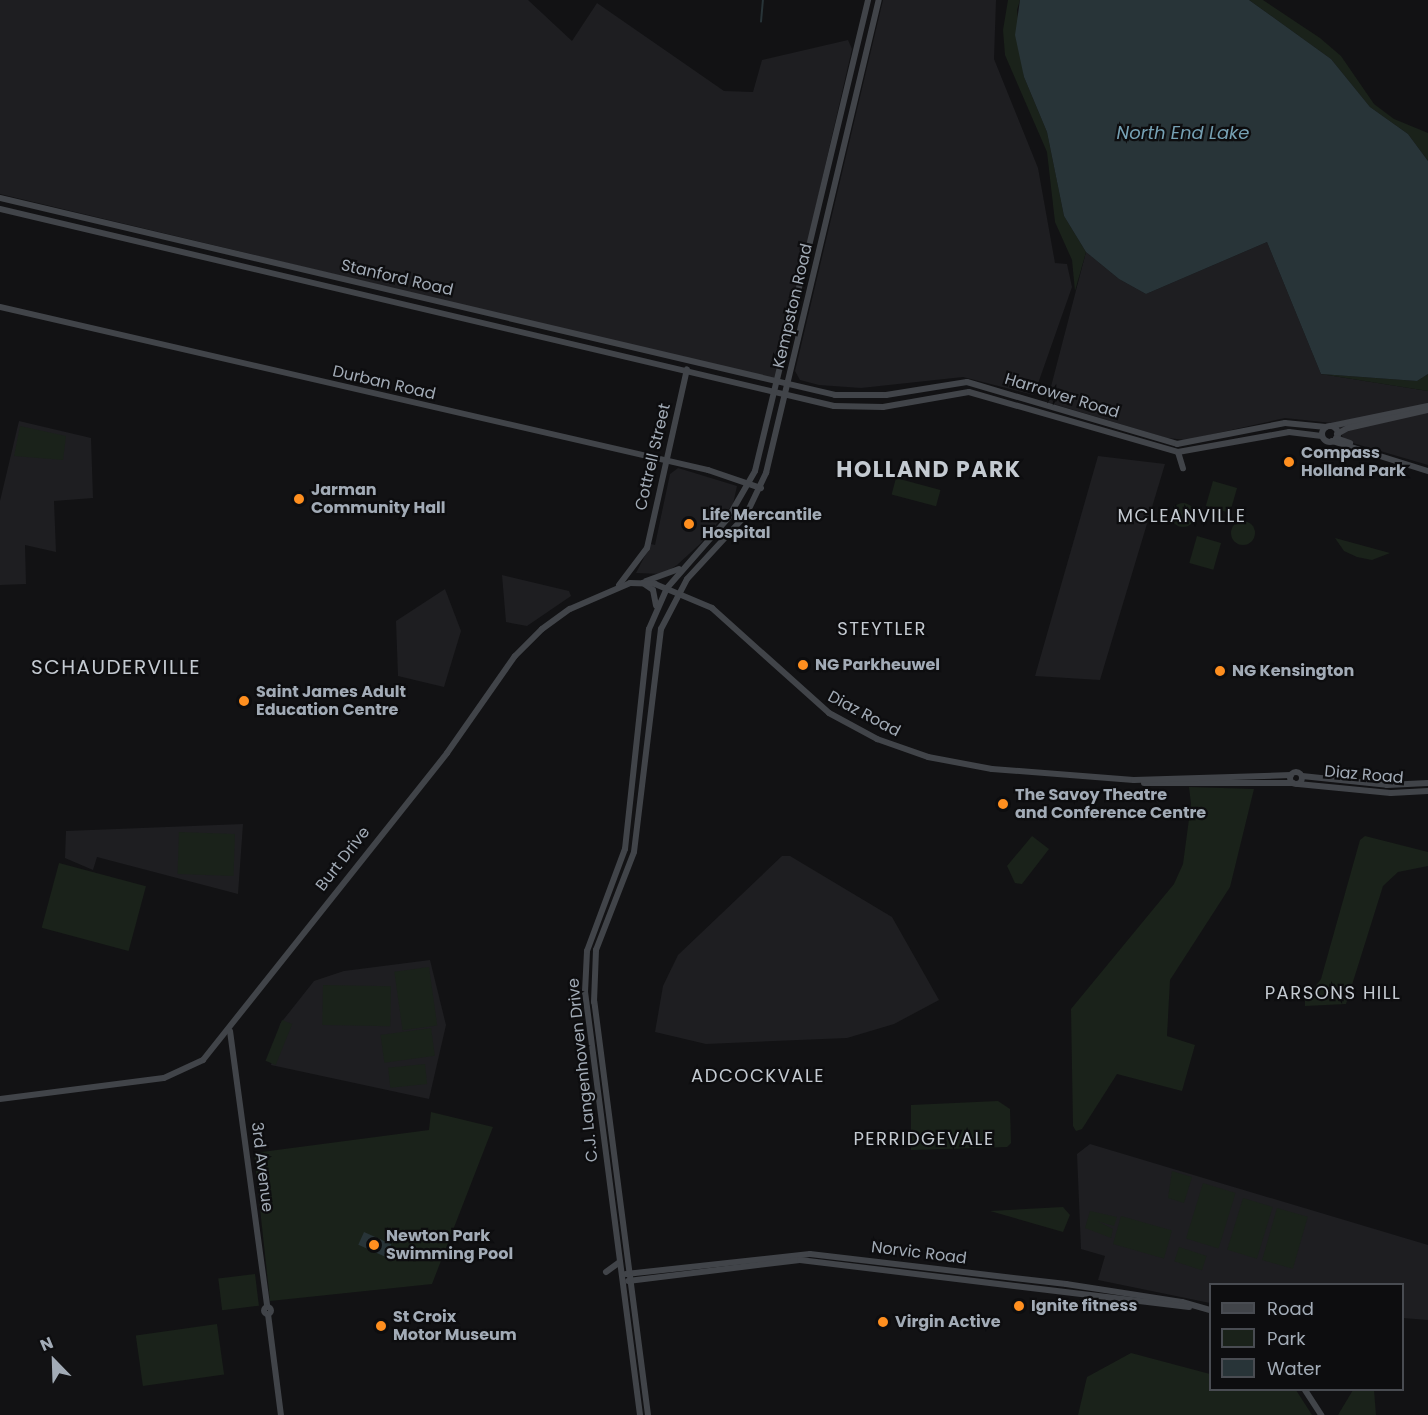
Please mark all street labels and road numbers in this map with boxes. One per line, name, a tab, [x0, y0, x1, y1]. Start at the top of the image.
street label: Kempston Road	[769, 242, 817, 370]
street label: Stanford Road	[339, 256, 455, 300]
street label: Durban Road	[331, 362, 437, 404]
street label: Harrower Road	[1002, 369, 1122, 423]
street label: Cottrell Street	[631, 402, 675, 512]
street label: Diaz Road	[825, 687, 903, 741]
street label: Diaz Road	[1324, 762, 1404, 788]
street label: Burt Drive	[312, 823, 374, 895]
street label: C.J. Langenhoven Drive	[564, 977, 602, 1163]
street label: 3rd Avenue	[247, 1121, 277, 1213]
street label: Norvic Road	[870, 1238, 968, 1268]

